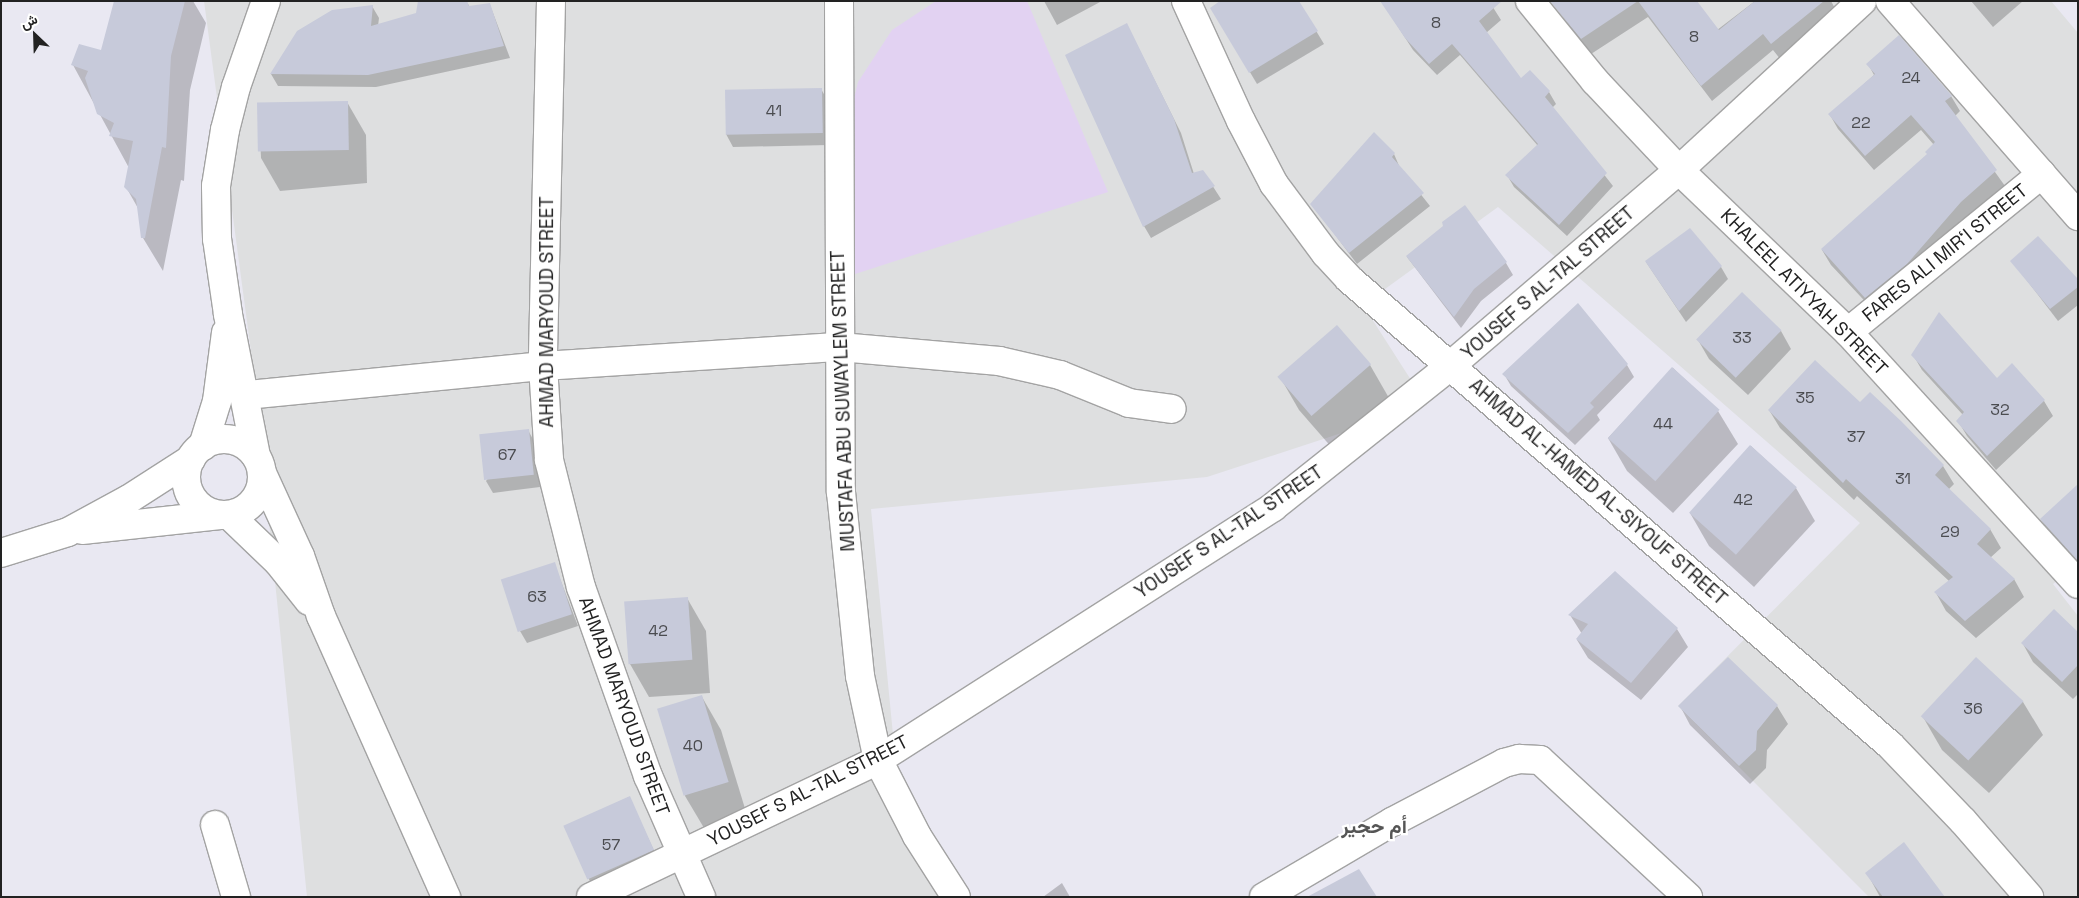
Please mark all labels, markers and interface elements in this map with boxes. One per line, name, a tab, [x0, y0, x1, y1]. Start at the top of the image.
north arrow	[10, 10, 60, 60]
text: ش	[18, 10, 40, 33]
house number: 8	[1431, 13, 1441, 33]
house number: 8	[1689, 27, 1699, 47]
house number: 24	[1901, 68, 1921, 88]
house number: 41	[766, 101, 782, 121]
house number: 22	[1851, 113, 1871, 133]
street label: FARES ALI MIR‘I STREET	[1858, 179, 2032, 327]
street label: AHMAD MARYOUD STREET	[536, 196, 558, 428]
street label: YOUSEF S AL-TAL STREET	[1456, 201, 1640, 365]
street label: KHALEEL ATIYYAH STREET	[1716, 204, 1892, 380]
street label: MUSTAFA ABU SUWAYLEM STREET	[826, 250, 860, 552]
house number: 33	[1732, 328, 1752, 348]
street label: AHMAD AL-HAMED AL-SIYOUF STREET	[1464, 374, 1732, 610]
house number: 35	[1795, 388, 1815, 408]
house number: 32	[1990, 400, 2010, 420]
house number: 44	[1653, 414, 1673, 434]
house number: 37	[1847, 427, 1865, 447]
house number: 67	[498, 445, 516, 465]
street label: YOUSEF S AL-TAL STREET	[1130, 460, 1328, 604]
house number: 31	[1895, 469, 1911, 489]
house number: 42	[1733, 490, 1753, 510]
house number: 29	[1940, 522, 1960, 542]
house number: 63	[527, 587, 547, 607]
street label: AHMAD MARYOUD STREET	[574, 593, 674, 819]
house number: 42	[648, 621, 668, 641]
house number: 36	[1963, 699, 1983, 719]
street label: YOUSEF S AL-TAL STREET	[704, 730, 912, 852]
house number: 40	[683, 736, 703, 756]
district label: أم حجير	[1341, 814, 1407, 838]
house number: 57	[602, 835, 620, 855]

